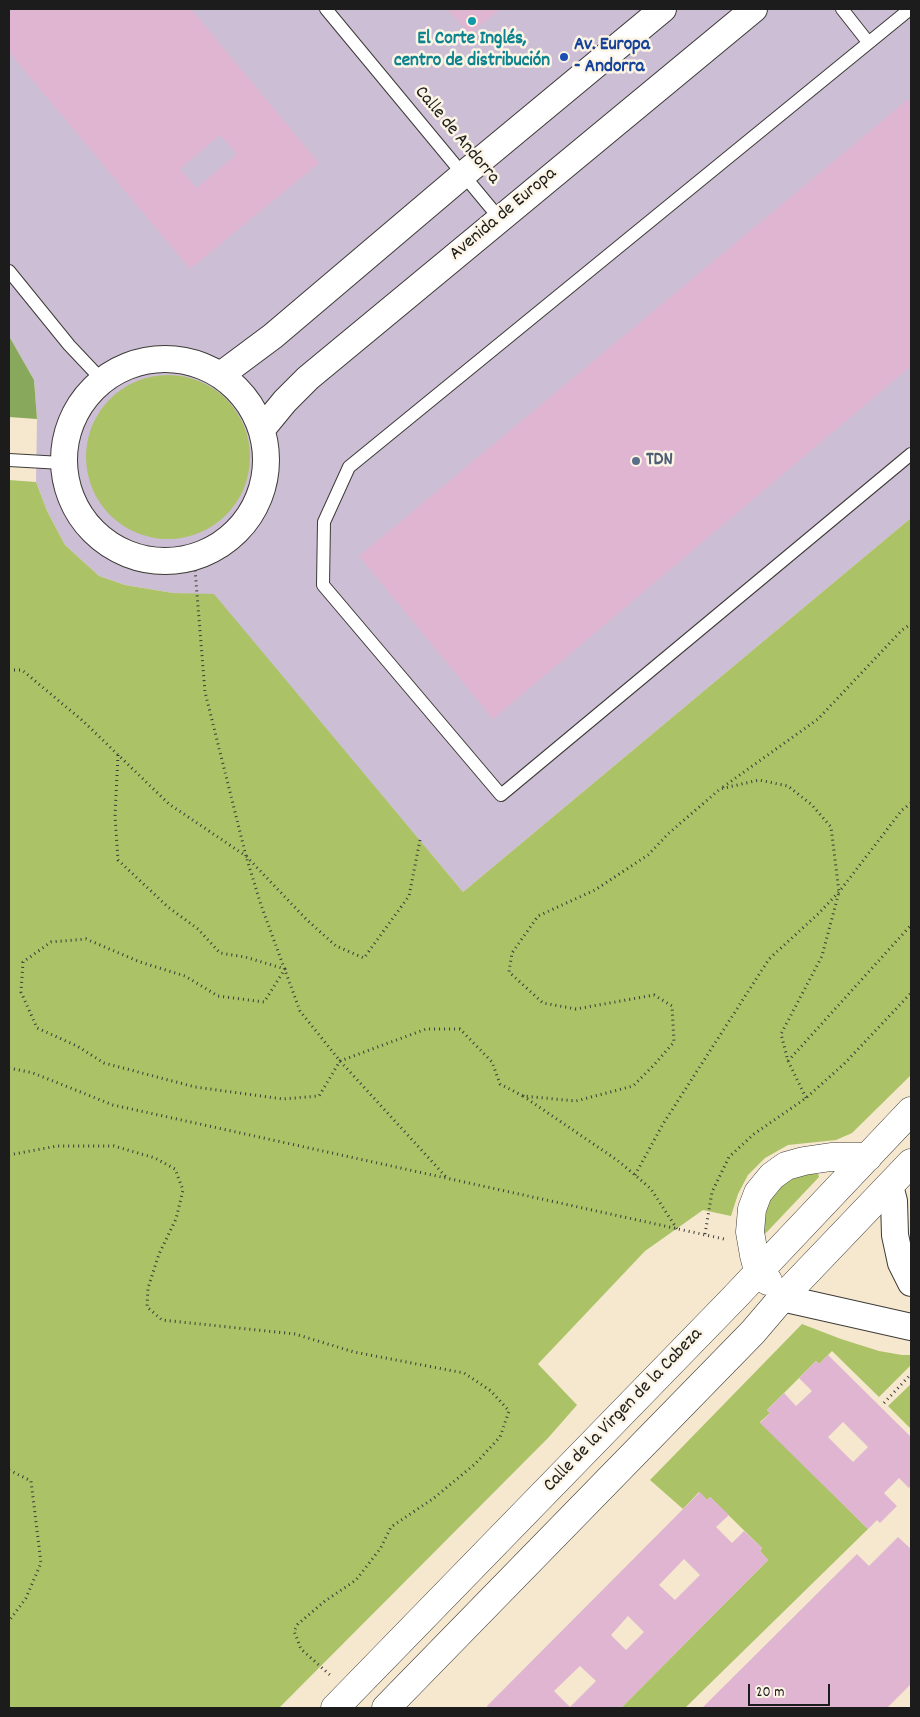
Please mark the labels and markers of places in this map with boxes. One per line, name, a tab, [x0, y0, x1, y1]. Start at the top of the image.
marker: El Corte Inglés, centro de distribución	[466, 15, 478, 27]
place label: El Corte Inglés, centro de distribución	[394, 29, 550, 73]
place label: Av. Europa - Andorra	[574, 35, 650, 79]
marker: Av. Europa - Andorra	[558, 51, 570, 63]
place label: TDN	[646, 450, 673, 472]
marker: TDN	[630, 455, 642, 467]

